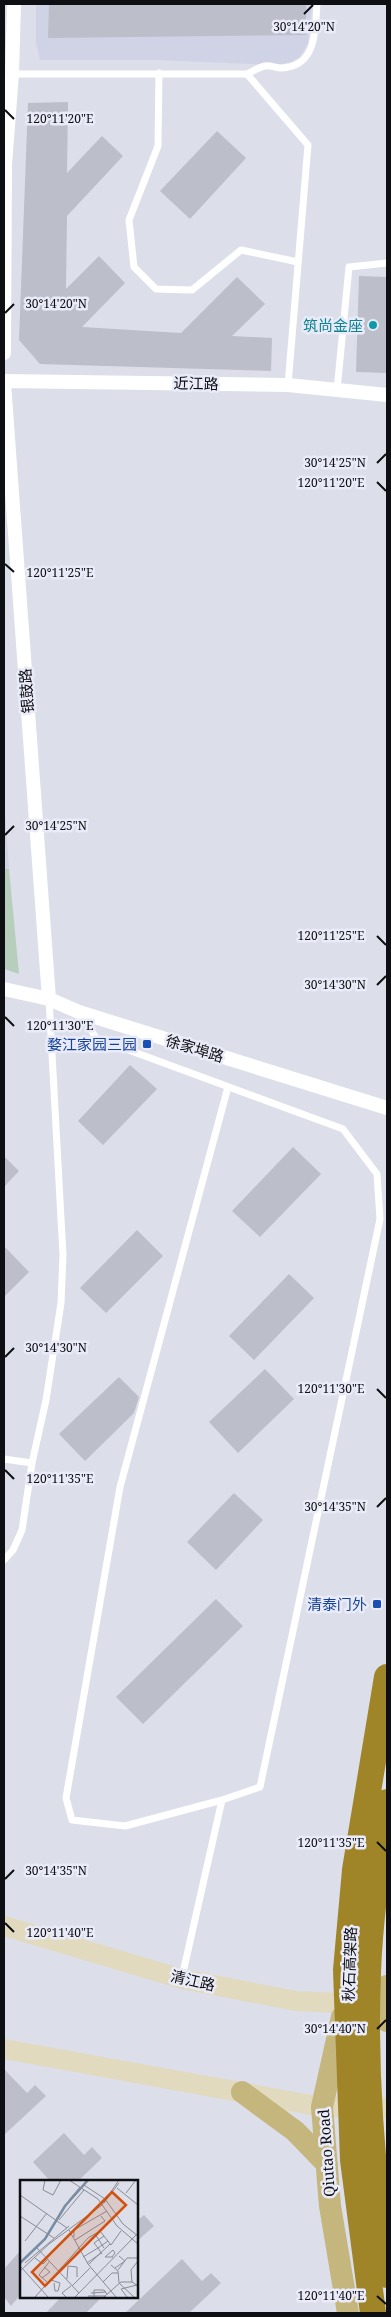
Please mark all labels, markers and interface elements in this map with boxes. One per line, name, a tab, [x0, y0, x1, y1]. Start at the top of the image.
text: 30°14'20"N	[273, 18, 335, 35]
text: 120°11'20"E	[27, 110, 93, 127]
text: 30°14'20"N	[25, 295, 87, 312]
place label: 筑尚金座	[303, 315, 363, 335]
marker: 筑尚金座	[367, 319, 379, 331]
street label: 近江路	[173, 373, 219, 393]
text: 30°14'25"N	[304, 454, 366, 471]
text: 120°11'20"E	[298, 474, 364, 491]
text: 120°11'25"E	[27, 564, 93, 581]
street label: 银鼓路	[14, 668, 38, 714]
text: 30°14'25"N	[25, 817, 87, 834]
text: 120°11'25"E	[298, 927, 364, 944]
text: 30°14'30"N	[304, 976, 366, 993]
text: 120°11'30"E	[27, 1017, 93, 1034]
street label: 徐家埠路	[163, 1030, 227, 1066]
place label: 婺江家园三园	[47, 1034, 137, 1054]
marker: 婺江家园三园	[141, 1038, 153, 1050]
text: 30°14'30"N	[25, 1339, 87, 1356]
text: 120°11'30"E	[298, 1380, 364, 1397]
text: 120°11'35"E	[27, 1470, 93, 1487]
text: 30°14'35"N	[304, 1498, 366, 1515]
place label: 清泰门外	[307, 1594, 367, 1614]
marker: 清泰门外	[371, 1598, 383, 1610]
text: 120°11'35"E	[298, 1834, 364, 1851]
text: 30°14'35"N	[25, 1862, 87, 1879]
text: 120°11'40"E	[27, 1924, 93, 1941]
street label: 秋石高架路	[338, 1926, 360, 2002]
street label: 清江路	[169, 1965, 217, 1995]
text: 30°14'40"N	[304, 2020, 366, 2037]
street label: Qiutao Road	[313, 2108, 339, 2198]
inset map	[20, 2180, 138, 2297]
text: 120°11'40"E	[298, 2287, 364, 2304]

